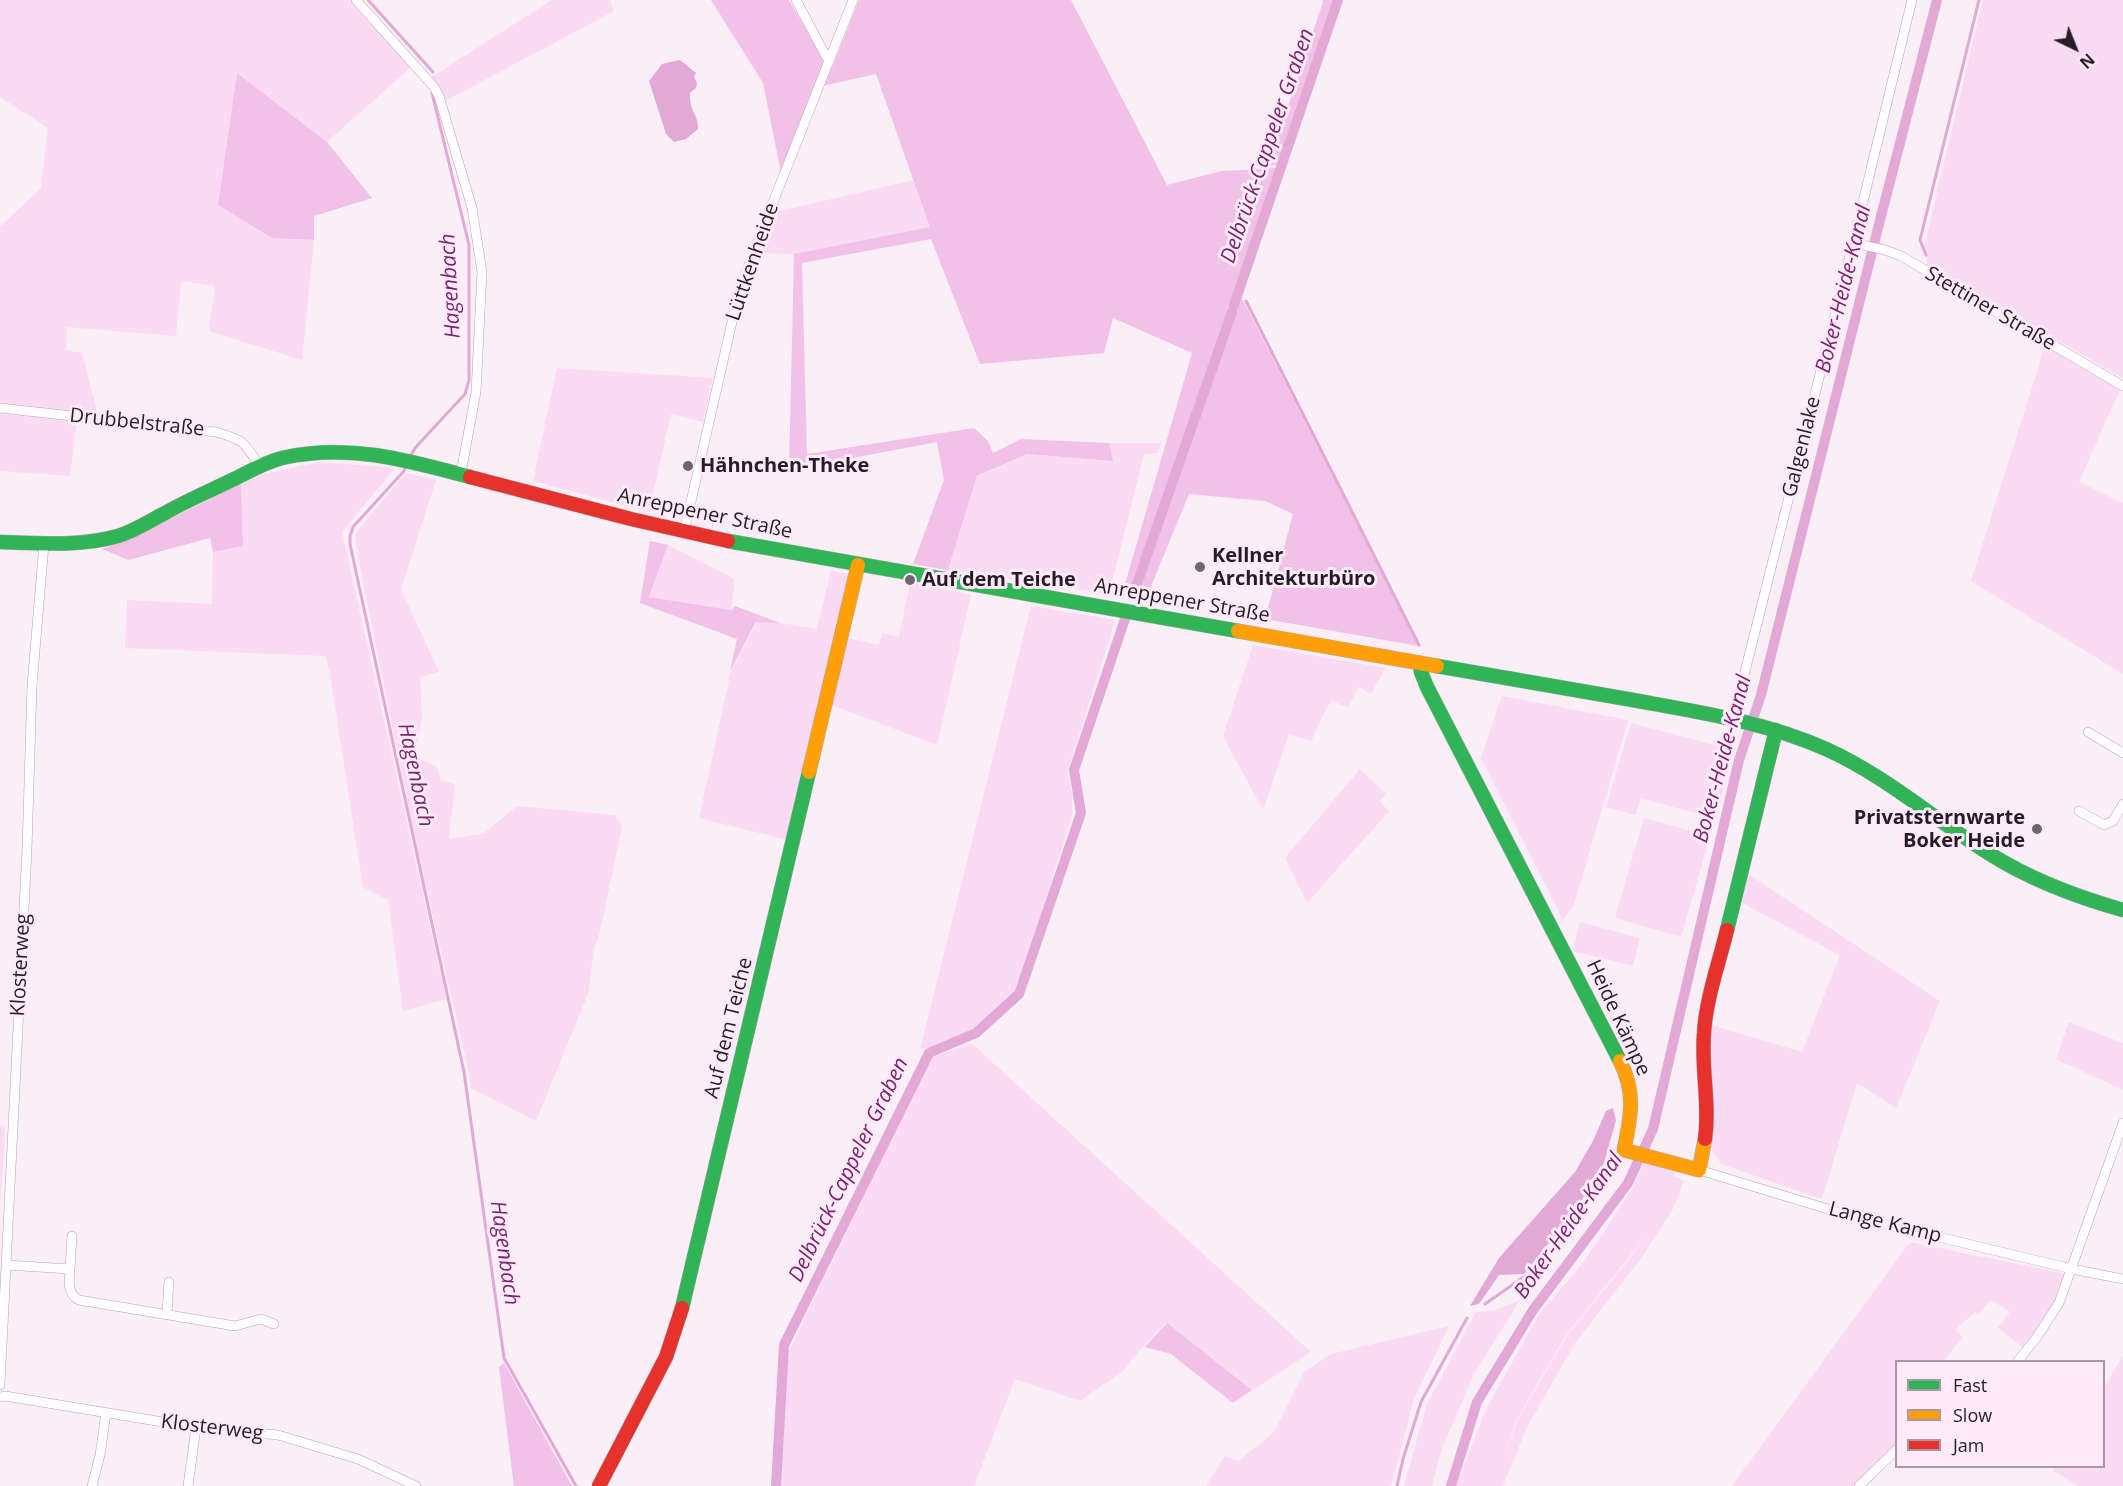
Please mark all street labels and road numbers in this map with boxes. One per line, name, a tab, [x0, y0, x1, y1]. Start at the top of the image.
street label: Lüttkenheide	[722, 200, 784, 324]
street label: Stettiner Straße	[1921, 262, 2059, 356]
street label: Galgenlake	[1778, 394, 1826, 500]
street label: Drubbelstraße	[68, 404, 206, 442]
street label: Anreppener Straße	[615, 484, 795, 544]
street label: Anreppener Straße	[1092, 574, 1272, 628]
street label: Klosterweg	[6, 913, 36, 1017]
street label: Auf dem Teiche	[700, 955, 758, 1101]
street label: Heide Kämpe	[1581, 956, 1655, 1080]
street label: Lange Kamp	[1826, 1197, 1944, 1249]
street label: Klosterweg	[159, 1410, 265, 1446]

